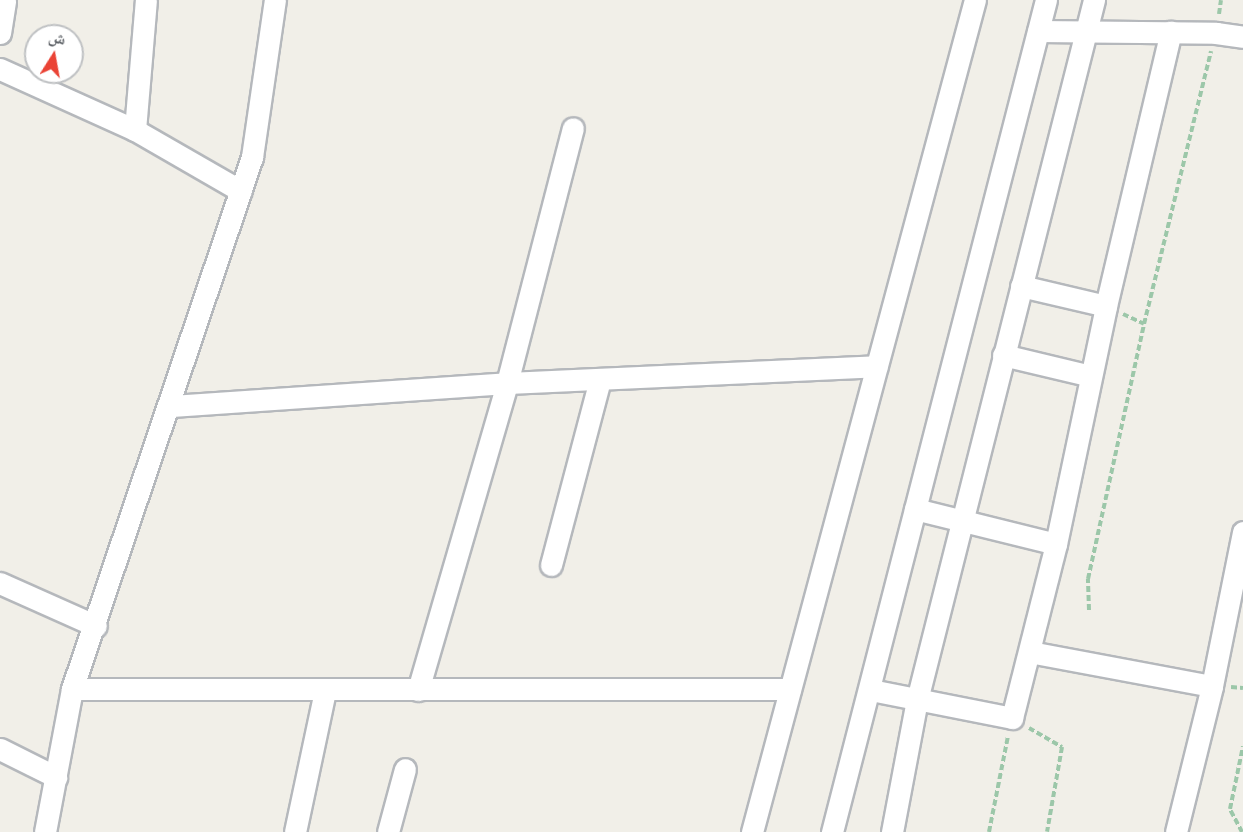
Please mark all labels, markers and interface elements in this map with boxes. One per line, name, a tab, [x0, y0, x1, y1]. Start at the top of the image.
north arrow	[24, 24, 84, 84]
text: ش	[47, 29, 67, 48]

